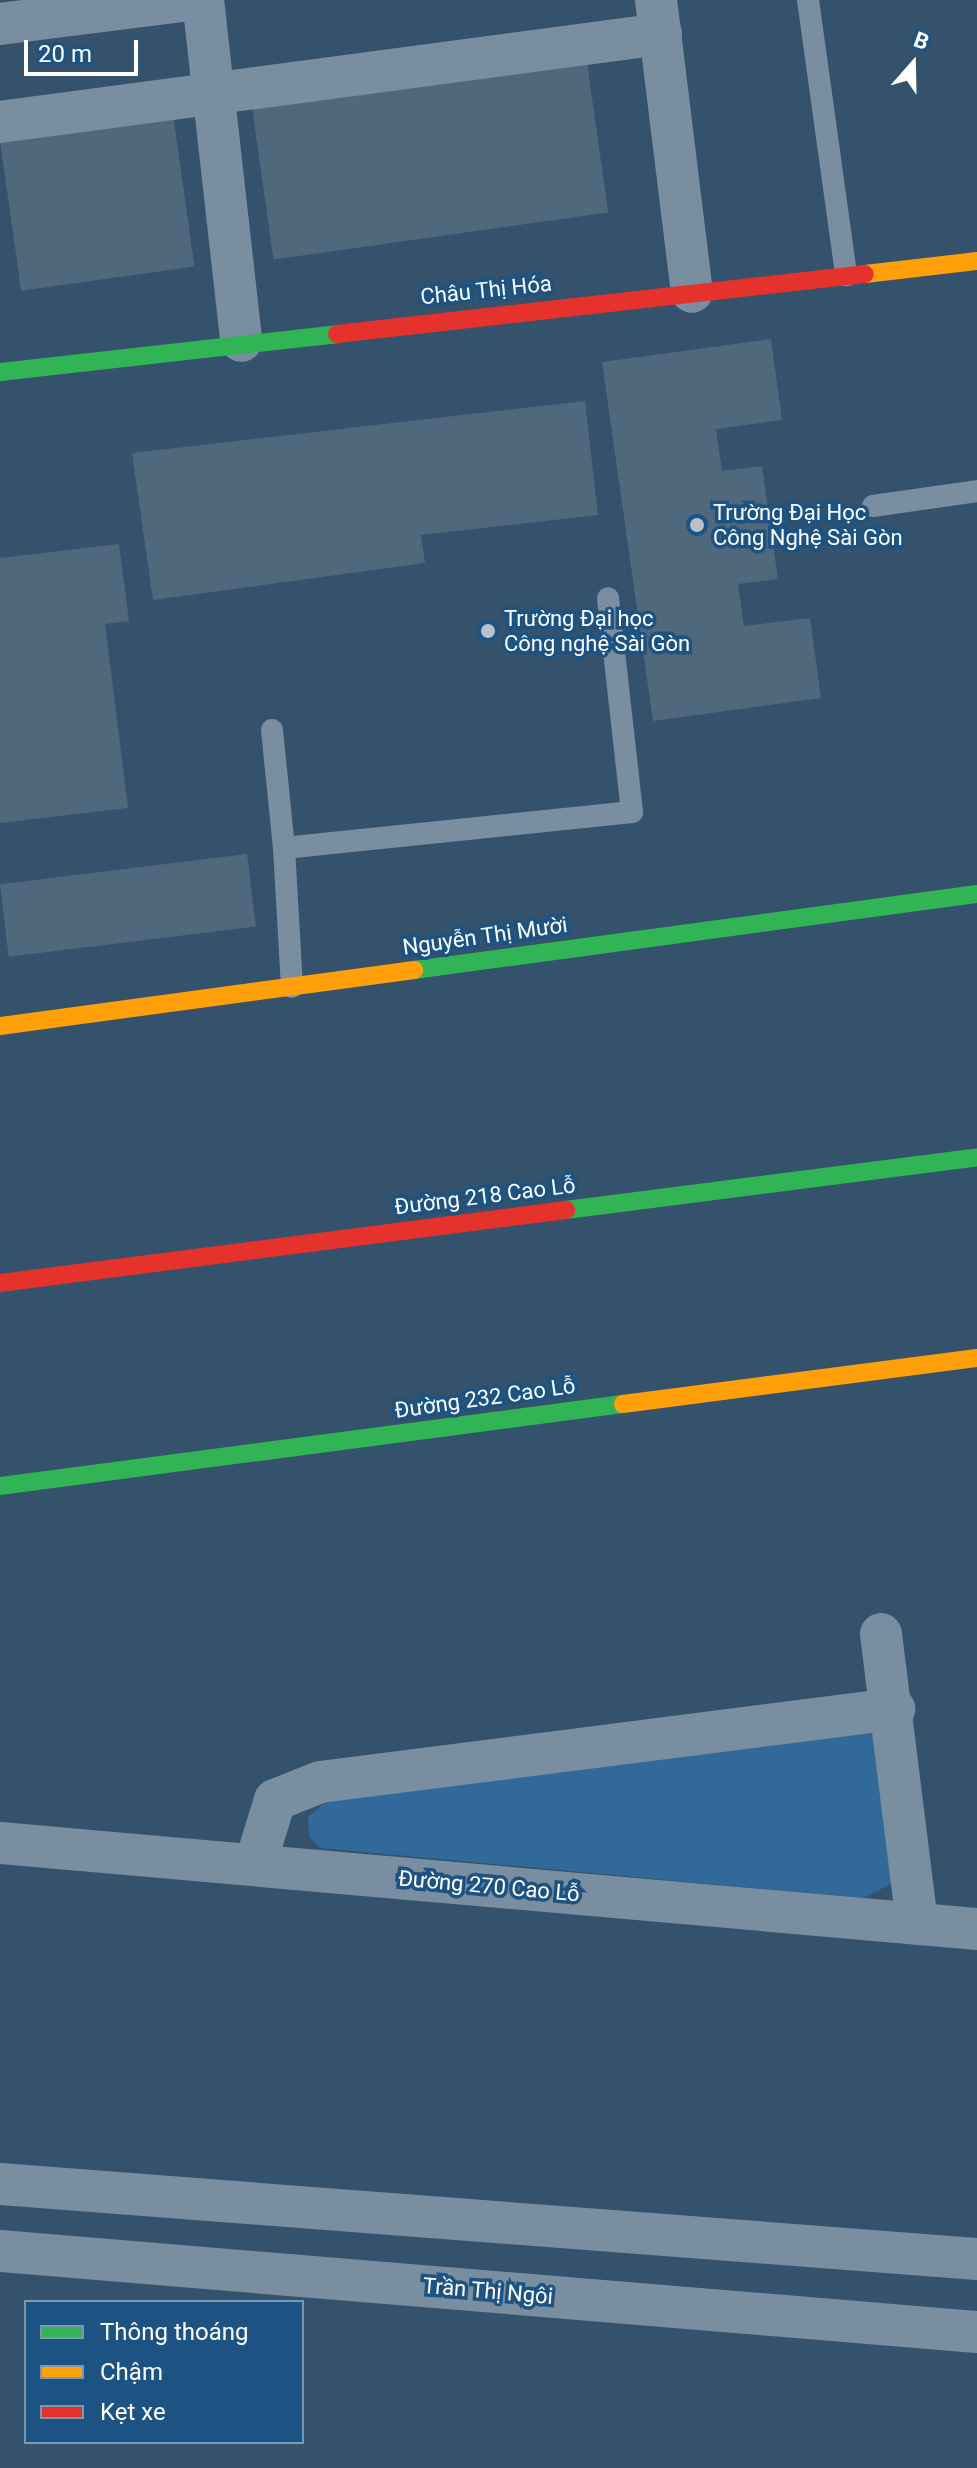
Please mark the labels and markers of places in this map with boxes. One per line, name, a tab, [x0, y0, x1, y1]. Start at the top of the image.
place label: Trường Đại Học Công Nghệ Sài Gòn	[713, 499, 903, 550]
marker: Trường Đại Học Công Nghệ Sài Gòn	[688, 516, 706, 534]
place label: Trường Đại học Công nghệ Sài Gòn	[504, 605, 690, 656]
marker: Trường Đại học Công nghệ Sài Gòn	[479, 622, 497, 640]

